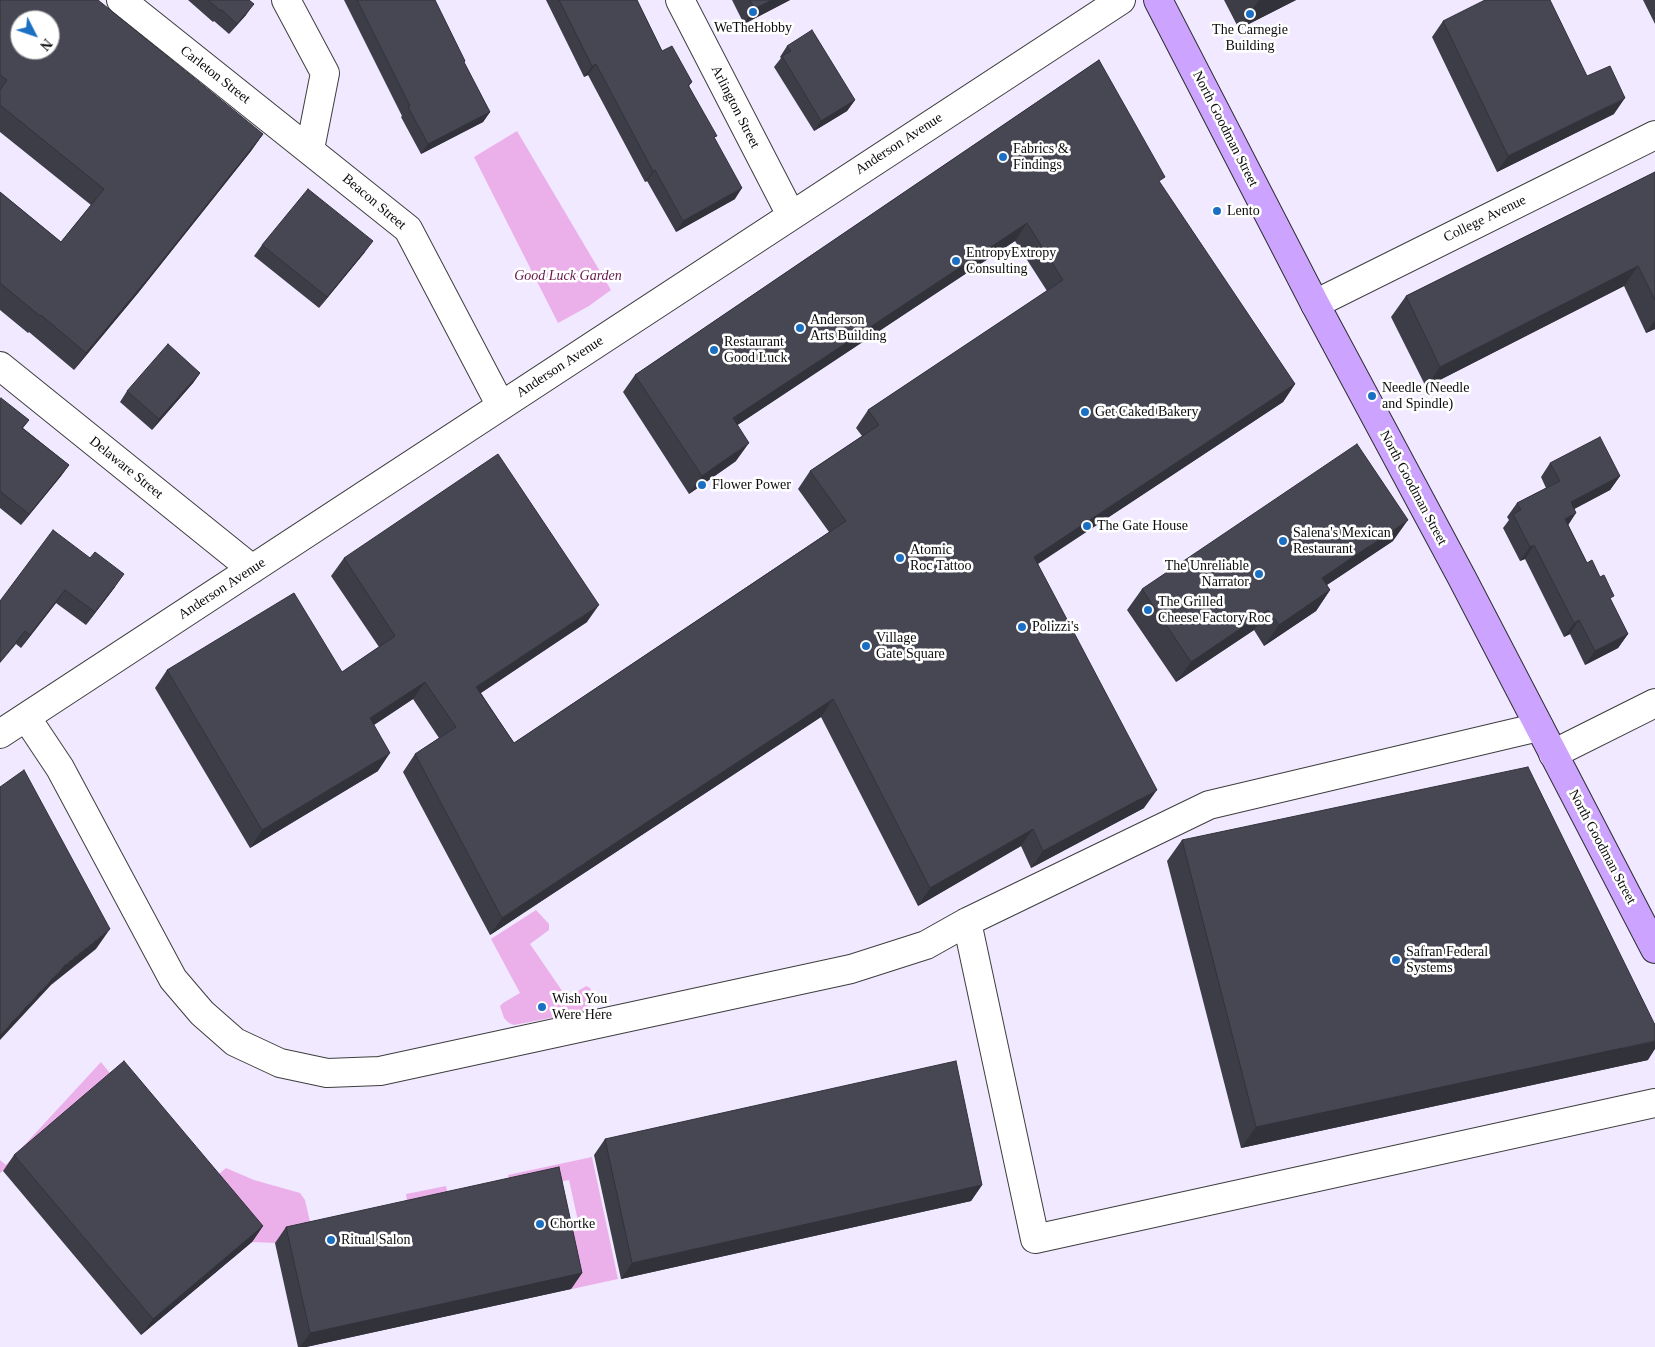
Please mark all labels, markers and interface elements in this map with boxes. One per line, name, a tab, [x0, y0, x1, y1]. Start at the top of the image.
marker: WeTheHobby	[747, 6, 759, 18]
marker: The Carnegie Building	[1244, 8, 1256, 20]
north arrow	[10, 10, 60, 60]
place label: WeTheHobby	[714, 20, 792, 36]
place label: The Carnegie Building	[1212, 22, 1288, 54]
text: N	[37, 36, 55, 53]
street label: Carleton Street	[177, 42, 253, 108]
street label: Arlington Street	[707, 63, 763, 151]
street label: North Goodman Street	[1189, 68, 1261, 190]
street label: Anderson Avenue	[852, 110, 946, 178]
place label: Fabrics & Findings	[1013, 141, 1069, 174]
marker: Fabrics & Findings	[997, 151, 1009, 163]
street label: Beacon Street	[339, 170, 409, 234]
street label: College Avenue	[1441, 192, 1529, 246]
place label: Lento	[1227, 203, 1260, 219]
marker: Lento	[1211, 205, 1223, 217]
place label: EntropyExtropy Consulting	[966, 245, 1056, 278]
marker: EntropyExtropy Consulting	[950, 255, 962, 267]
park label: Good Luck Garden	[514, 268, 622, 284]
place label: Anderson Arts Building	[810, 312, 887, 344]
marker: Anderson Arts Building	[794, 322, 806, 334]
street label: Anderson Avenue	[513, 333, 607, 401]
place label: Restaurant Good Luck	[724, 334, 787, 367]
marker: Restaurant Good Luck	[708, 344, 720, 356]
place label: Needle (Needle and Spindle)	[1382, 380, 1469, 412]
marker: Needle (Needle and Spindle)	[1366, 390, 1378, 402]
place label: Get Caked Bakery	[1095, 404, 1198, 420]
marker: Get Caked Bakery	[1079, 406, 1091, 418]
street label: North Goodman Street	[1376, 428, 1450, 548]
street label: Delaware Street	[86, 433, 166, 503]
place label: Flower Power	[712, 477, 791, 493]
marker: Flower Power	[696, 479, 708, 491]
place label: The Gate House	[1097, 518, 1188, 534]
marker: The Gate House	[1081, 520, 1093, 532]
place label: Salena's Mexican Restaurant	[1293, 525, 1391, 558]
marker: Salena's Mexican Restaurant	[1277, 535, 1289, 547]
place label: Atomic Roc Tattoo	[910, 542, 972, 574]
marker: Atomic Roc Tattoo	[894, 552, 906, 564]
street label: Anderson Avenue	[175, 555, 269, 623]
place label: The Unreliable Narrator	[1165, 558, 1249, 590]
marker: The Unreliable Narrator	[1253, 568, 1265, 580]
place label: The Grilled Cheese Factory Roc	[1158, 594, 1271, 626]
marker: The Grilled Cheese Factory Roc	[1142, 604, 1154, 616]
place label: Polizzi's	[1032, 619, 1079, 635]
marker: Polizzi's	[1016, 621, 1028, 633]
place label: Village Gate Square	[876, 630, 945, 662]
marker: Village Gate Square	[860, 640, 872, 652]
street label: North Goodman Street	[1565, 787, 1639, 907]
place label: Safran Federal Systems	[1406, 944, 1488, 976]
marker: Safran Federal Systems	[1390, 954, 1402, 966]
place label: Wish You Were Here	[552, 991, 612, 1024]
marker: Wish You Were Here	[536, 1001, 548, 1013]
place label: Chortke	[550, 1216, 595, 1232]
marker: Chortke	[534, 1218, 546, 1230]
place label: Ritual Salon	[341, 1232, 411, 1248]
marker: Ritual Salon	[325, 1234, 337, 1246]

